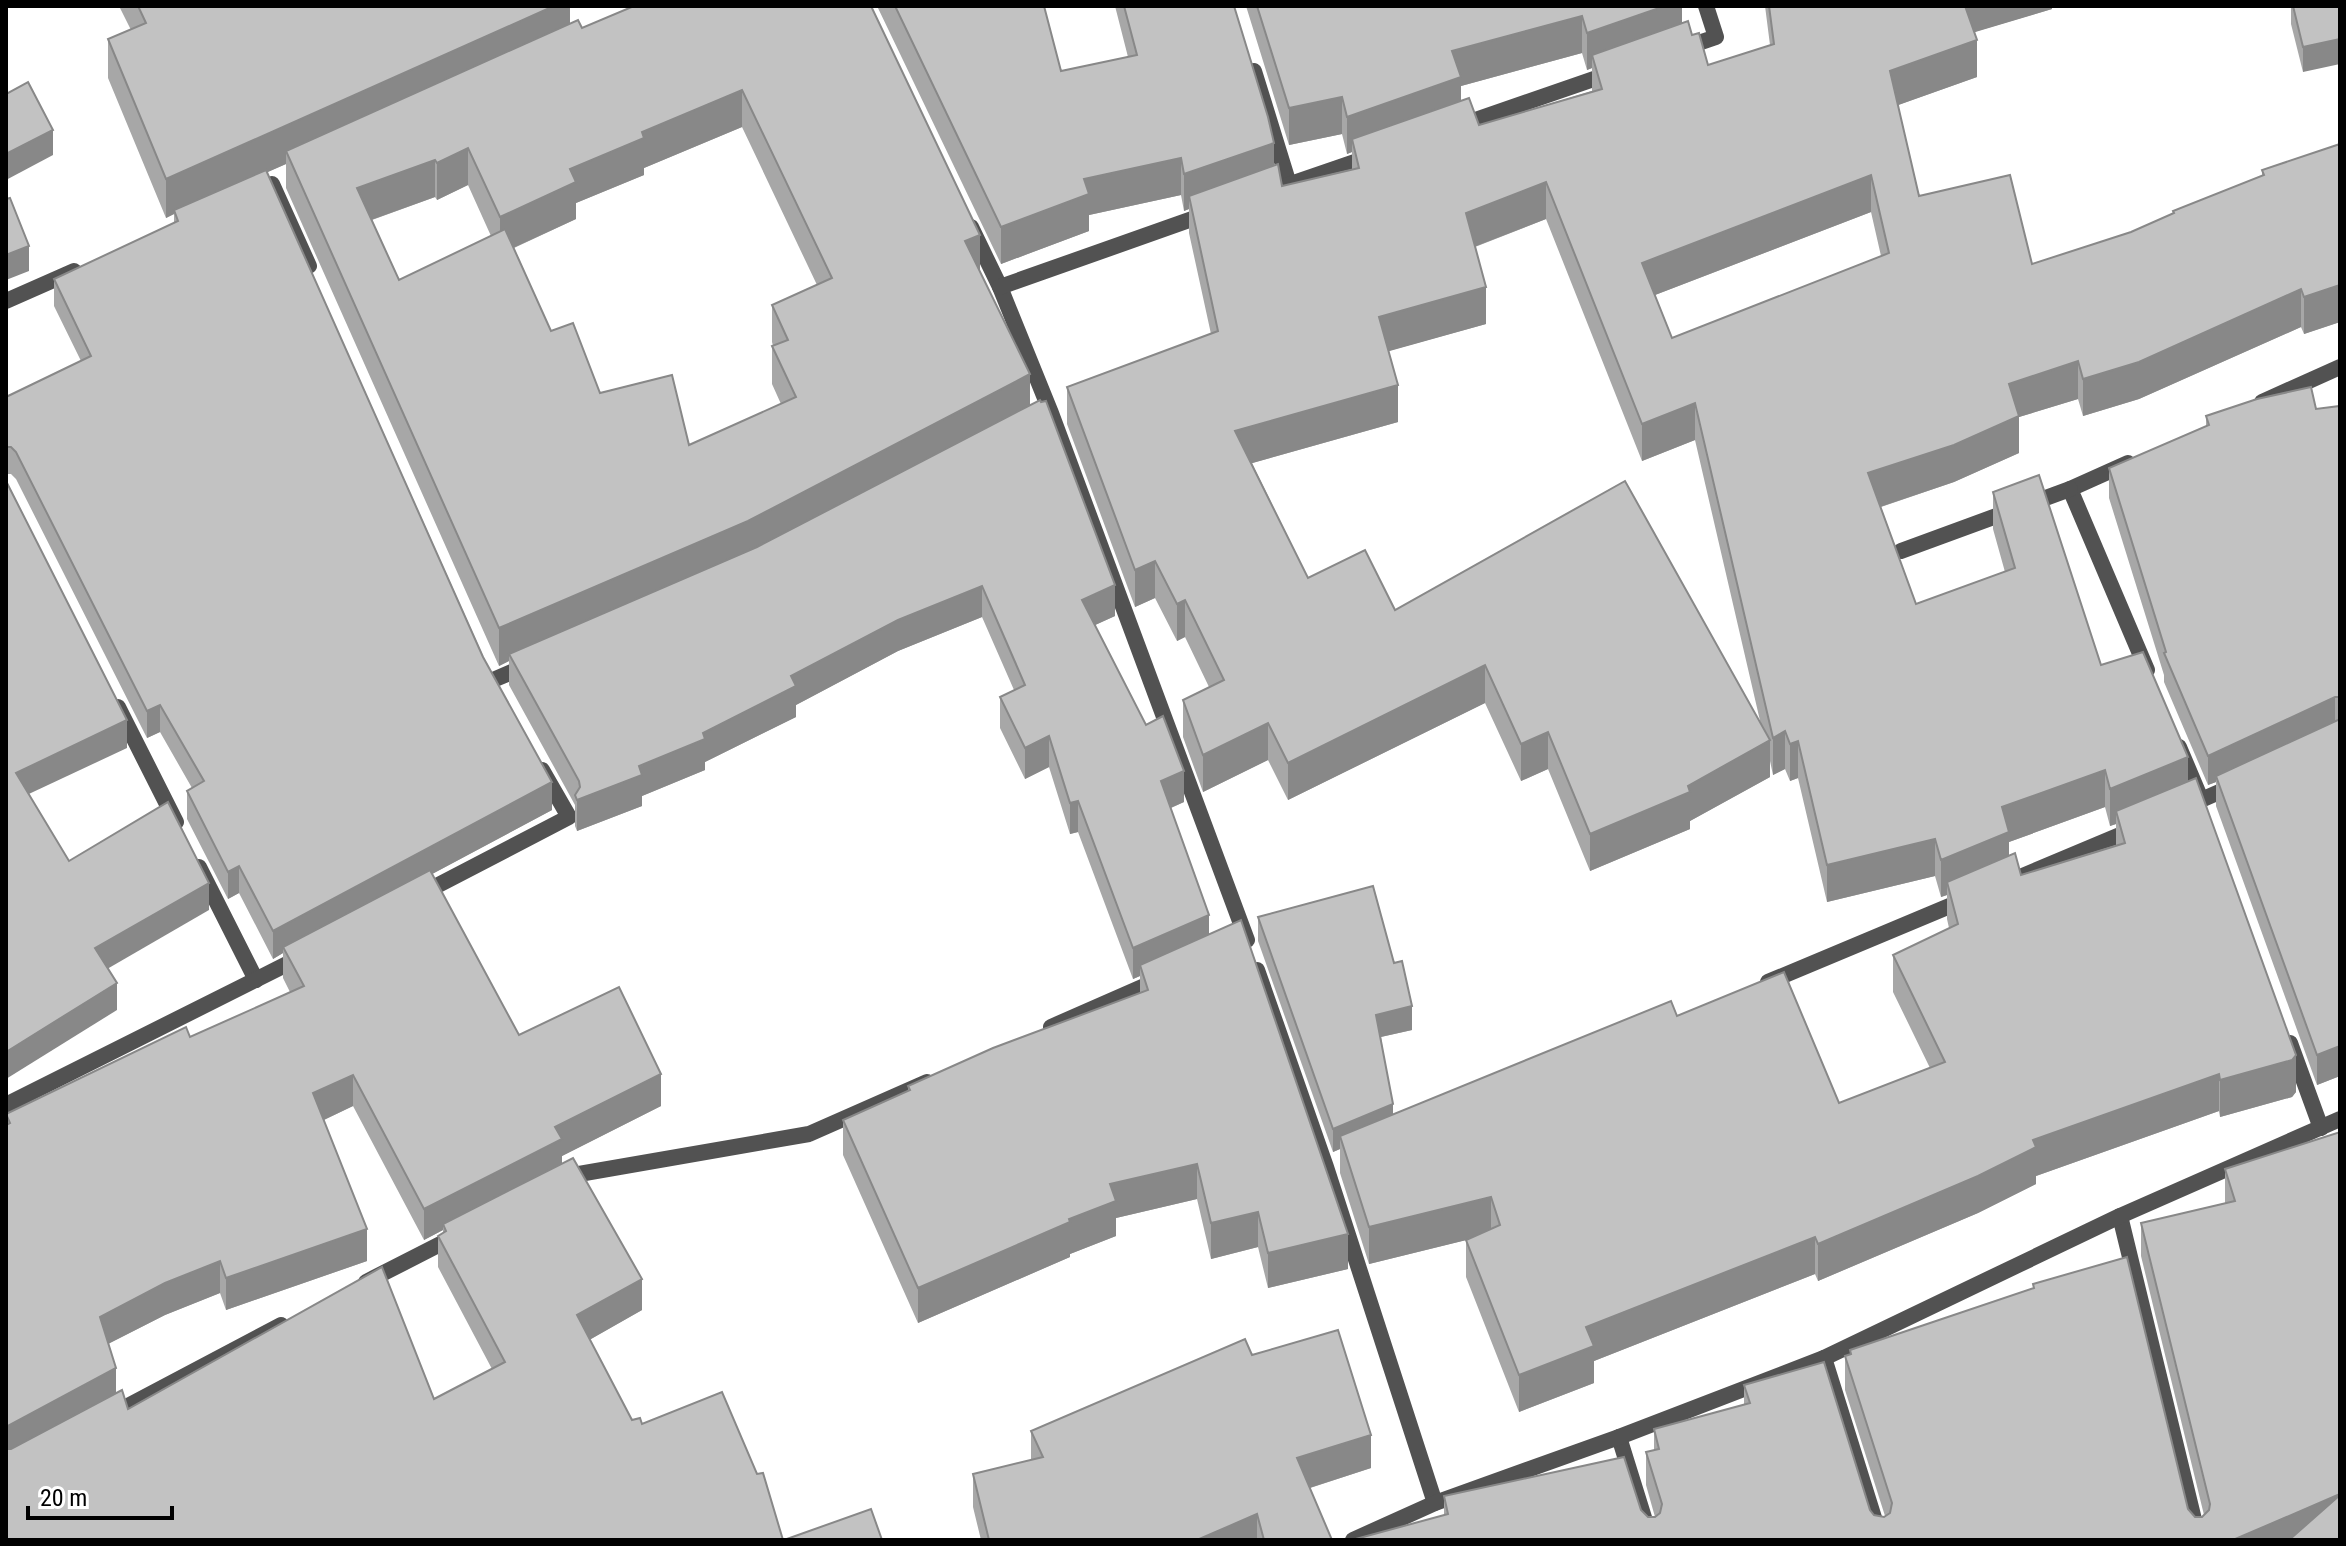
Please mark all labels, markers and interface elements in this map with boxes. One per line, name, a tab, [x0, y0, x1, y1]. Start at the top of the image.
scale bar	[28, 1470, 172, 1520]
text: 20 m	[40, 1484, 87, 1512]

